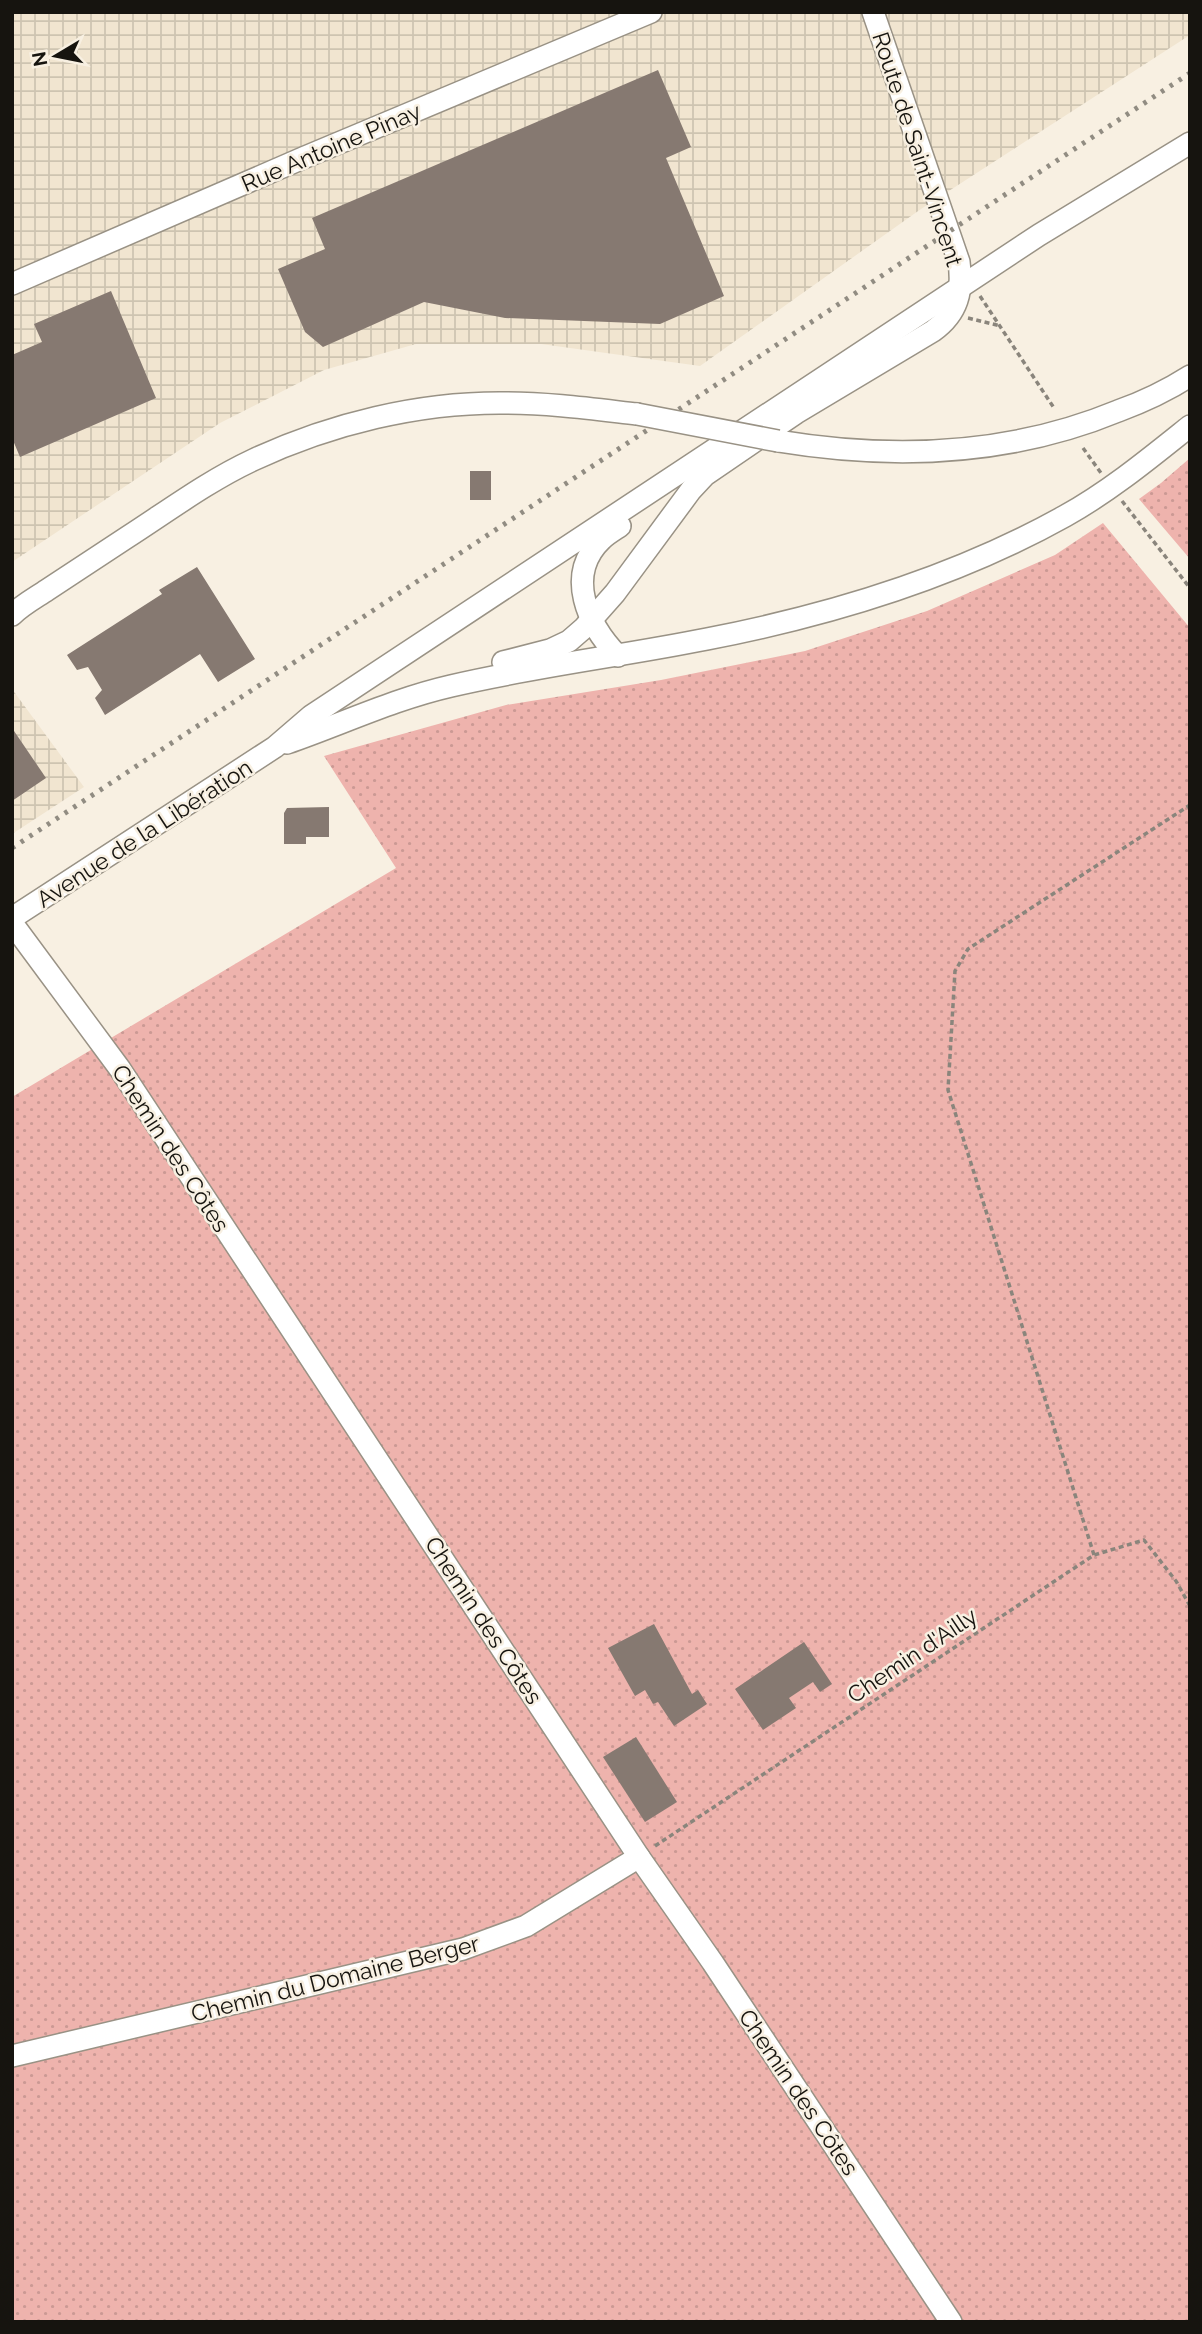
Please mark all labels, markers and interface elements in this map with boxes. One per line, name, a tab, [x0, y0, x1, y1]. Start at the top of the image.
north arrow	[21, 21, 91, 91]
street label: Route de Saint-Vincent	[867, 28, 969, 270]
text: N	[27, 50, 51, 68]
street label: Rue Antoine Pinay	[237, 97, 425, 197]
street label: Avenue de la Libération	[31, 753, 257, 913]
street label: Chemin des Côtes	[107, 1059, 235, 1237]
street label: Chemin des Côtes	[420, 1531, 548, 1709]
street label: Chemin d'Ailly	[842, 1602, 982, 1708]
street label: Chemin du Domaine Berger	[188, 1929, 482, 2027]
street label: Chemin des Côtes	[733, 2004, 865, 2180]

